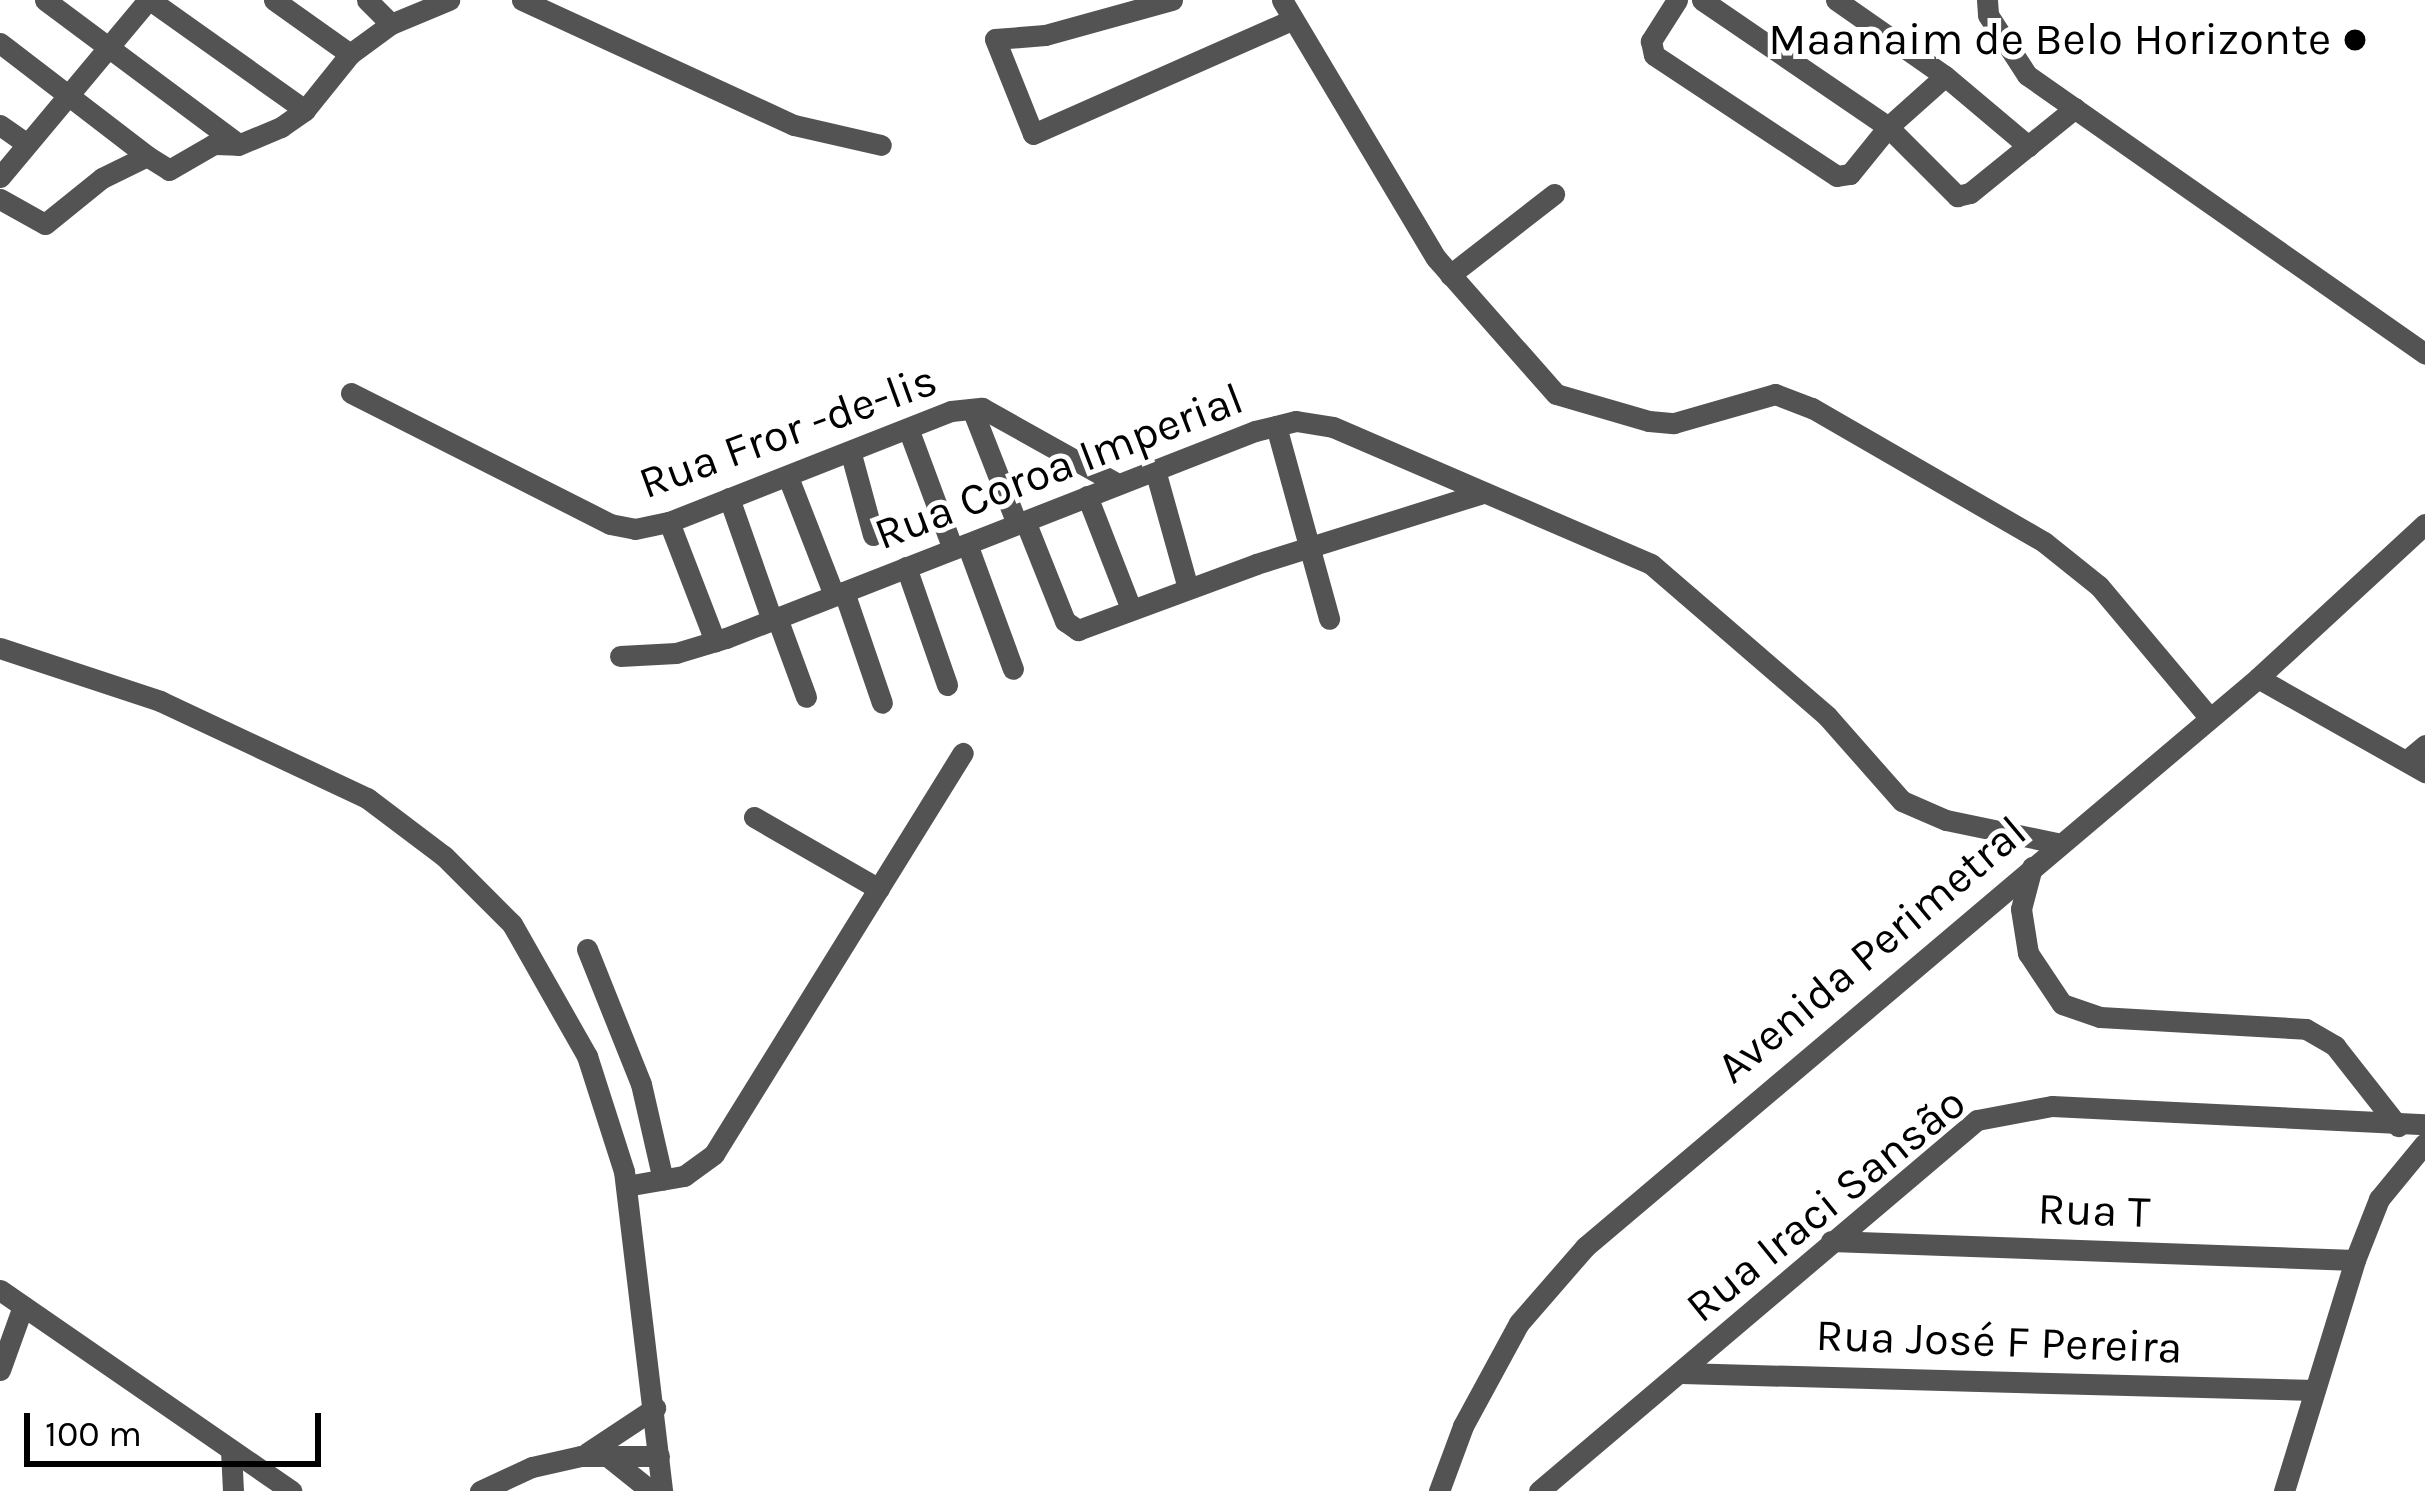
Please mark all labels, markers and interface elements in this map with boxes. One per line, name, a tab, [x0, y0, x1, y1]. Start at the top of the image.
place label: Maanaim de Belo Horizonte	[1768, 13, 2331, 67]
marker: Maanaim de Belo Horizonte	[2342, 27, 2368, 53]
street label: Rua Fror -de-lis	[632, 353, 944, 511]
street label: Rua Coroa Imperial	[867, 372, 1251, 562]
street label: Avenida Perimetral	[1707, 805, 2037, 1095]
street label: Rua Iraci Sansão	[1676, 1076, 1976, 1334]
street label: Rua T	[2037, 1182, 2151, 1240]
street label: Rua José F Pereira	[1815, 1309, 2183, 1375]
scale bar	[30, 1389, 327, 1463]
text: 100 m	[45, 1413, 142, 1455]

